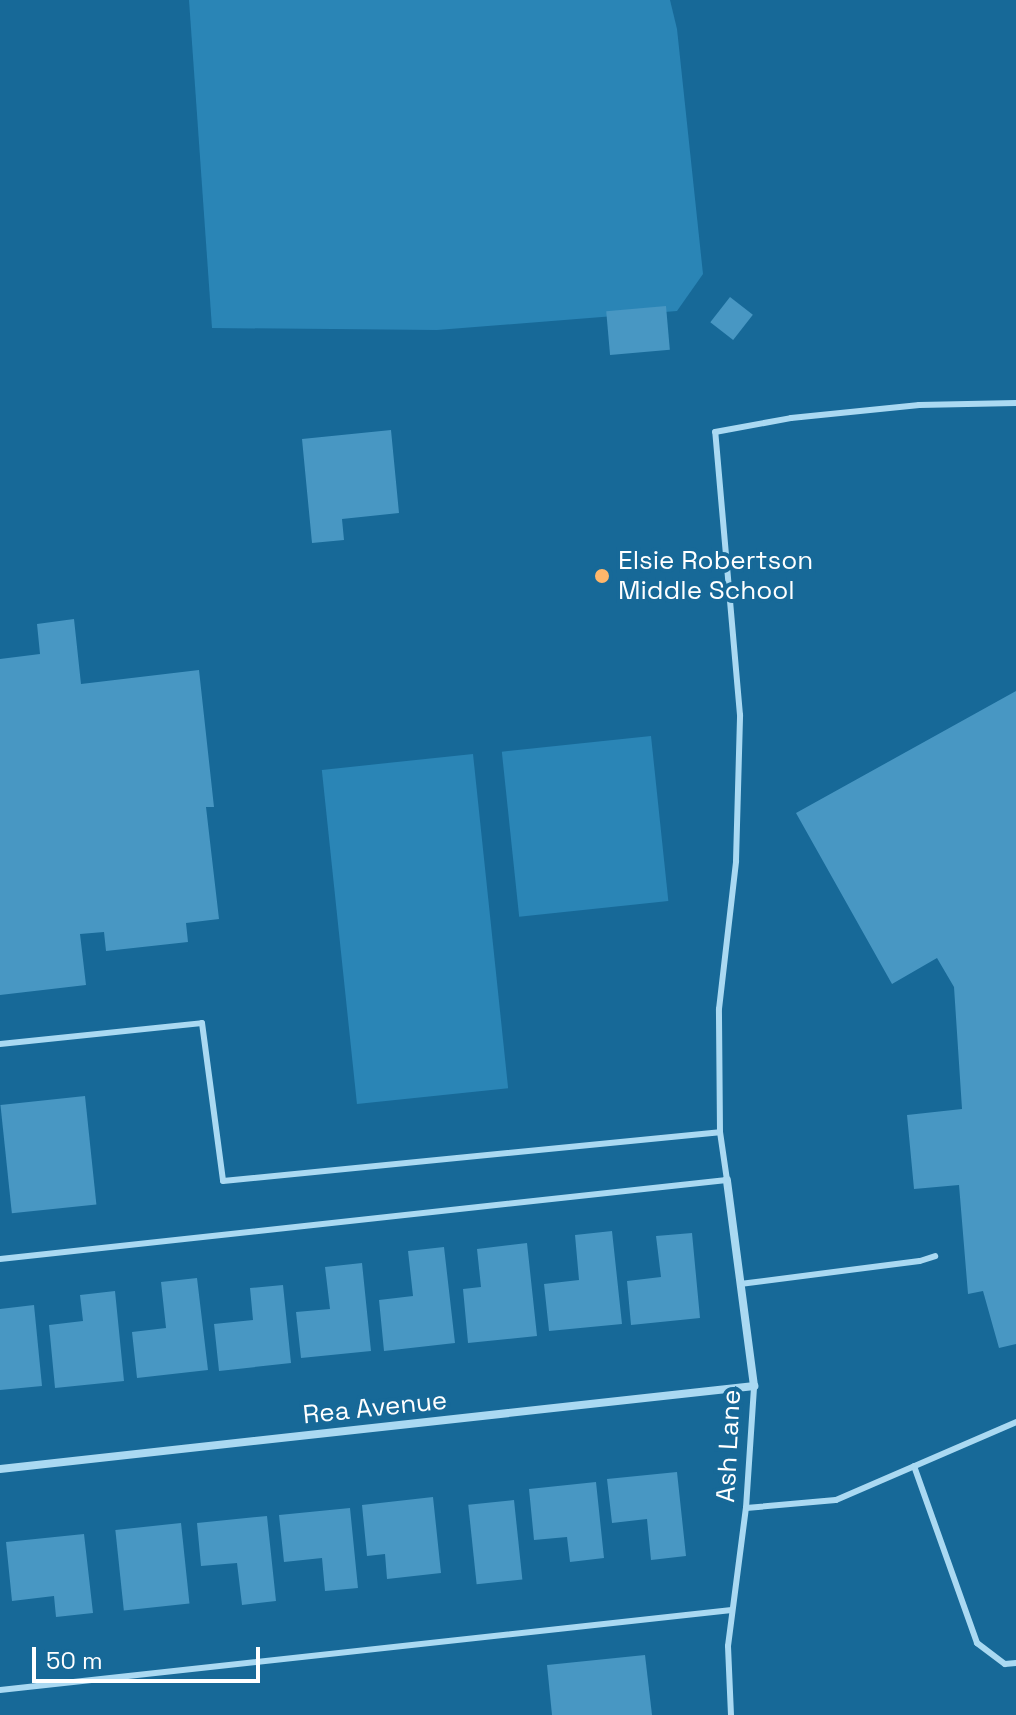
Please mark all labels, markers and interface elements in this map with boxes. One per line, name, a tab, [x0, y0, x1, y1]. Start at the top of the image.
place label: Elsie Robertson Middle School	[618, 545, 813, 606]
marker: Elsie Robertson Middle School	[593, 567, 611, 585]
street label: Rea Avenue	[301, 1385, 449, 1431]
street label: Ash Lane	[710, 1389, 748, 1503]
scale bar	[36, 1631, 264, 1681]
text: 50 m	[46, 1645, 103, 1676]

